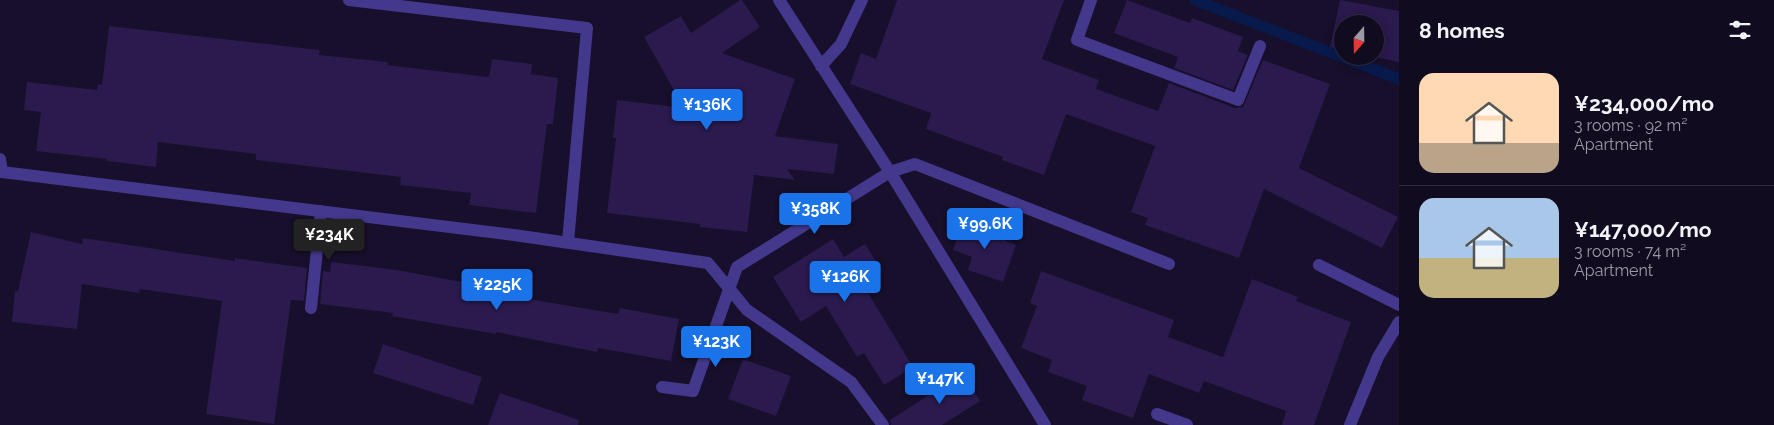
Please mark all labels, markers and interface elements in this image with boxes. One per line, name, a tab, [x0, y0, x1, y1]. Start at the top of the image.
north arrow	[1334, 15, 1384, 65]
map controls	[1334, 15, 1384, 65]
icon: filters	[1726, 16, 1754, 44]
text: 8 homes	[1419, 18, 1505, 43]
pin: ¥136K	[672, 88, 742, 131]
text: ¥234,000/mo	[1574, 91, 1714, 116]
icon: home	[1459, 93, 1519, 153]
text: ¥136K	[683, 95, 731, 114]
text: 3 rooms · 92 m²	[1574, 116, 1687, 135]
text: Apartment	[1574, 135, 1653, 154]
pin: ¥358K	[780, 192, 850, 235]
text: ¥358K	[790, 199, 840, 218]
pin: ¥99.6K	[944, 208, 1026, 250]
text: ¥99.6K	[958, 214, 1012, 233]
text: ¥147,000/mo	[1574, 217, 1712, 242]
pin: ¥234K	[294, 218, 364, 261]
icon: home	[1459, 218, 1519, 278]
text: ¥234K	[304, 225, 354, 244]
text: 3 rooms · 74 m²	[1574, 242, 1686, 261]
pin: ¥126K	[810, 260, 880, 303]
text: Apartment	[1574, 261, 1653, 280]
text: ¥126K	[821, 267, 869, 286]
pin: ¥225K	[462, 268, 532, 311]
text: ¥225K	[472, 275, 522, 294]
pin: ¥123K	[681, 326, 751, 368]
text: ¥123K	[692, 332, 740, 351]
pin: ¥147K	[905, 362, 975, 405]
text: ¥147K	[916, 369, 964, 388]

